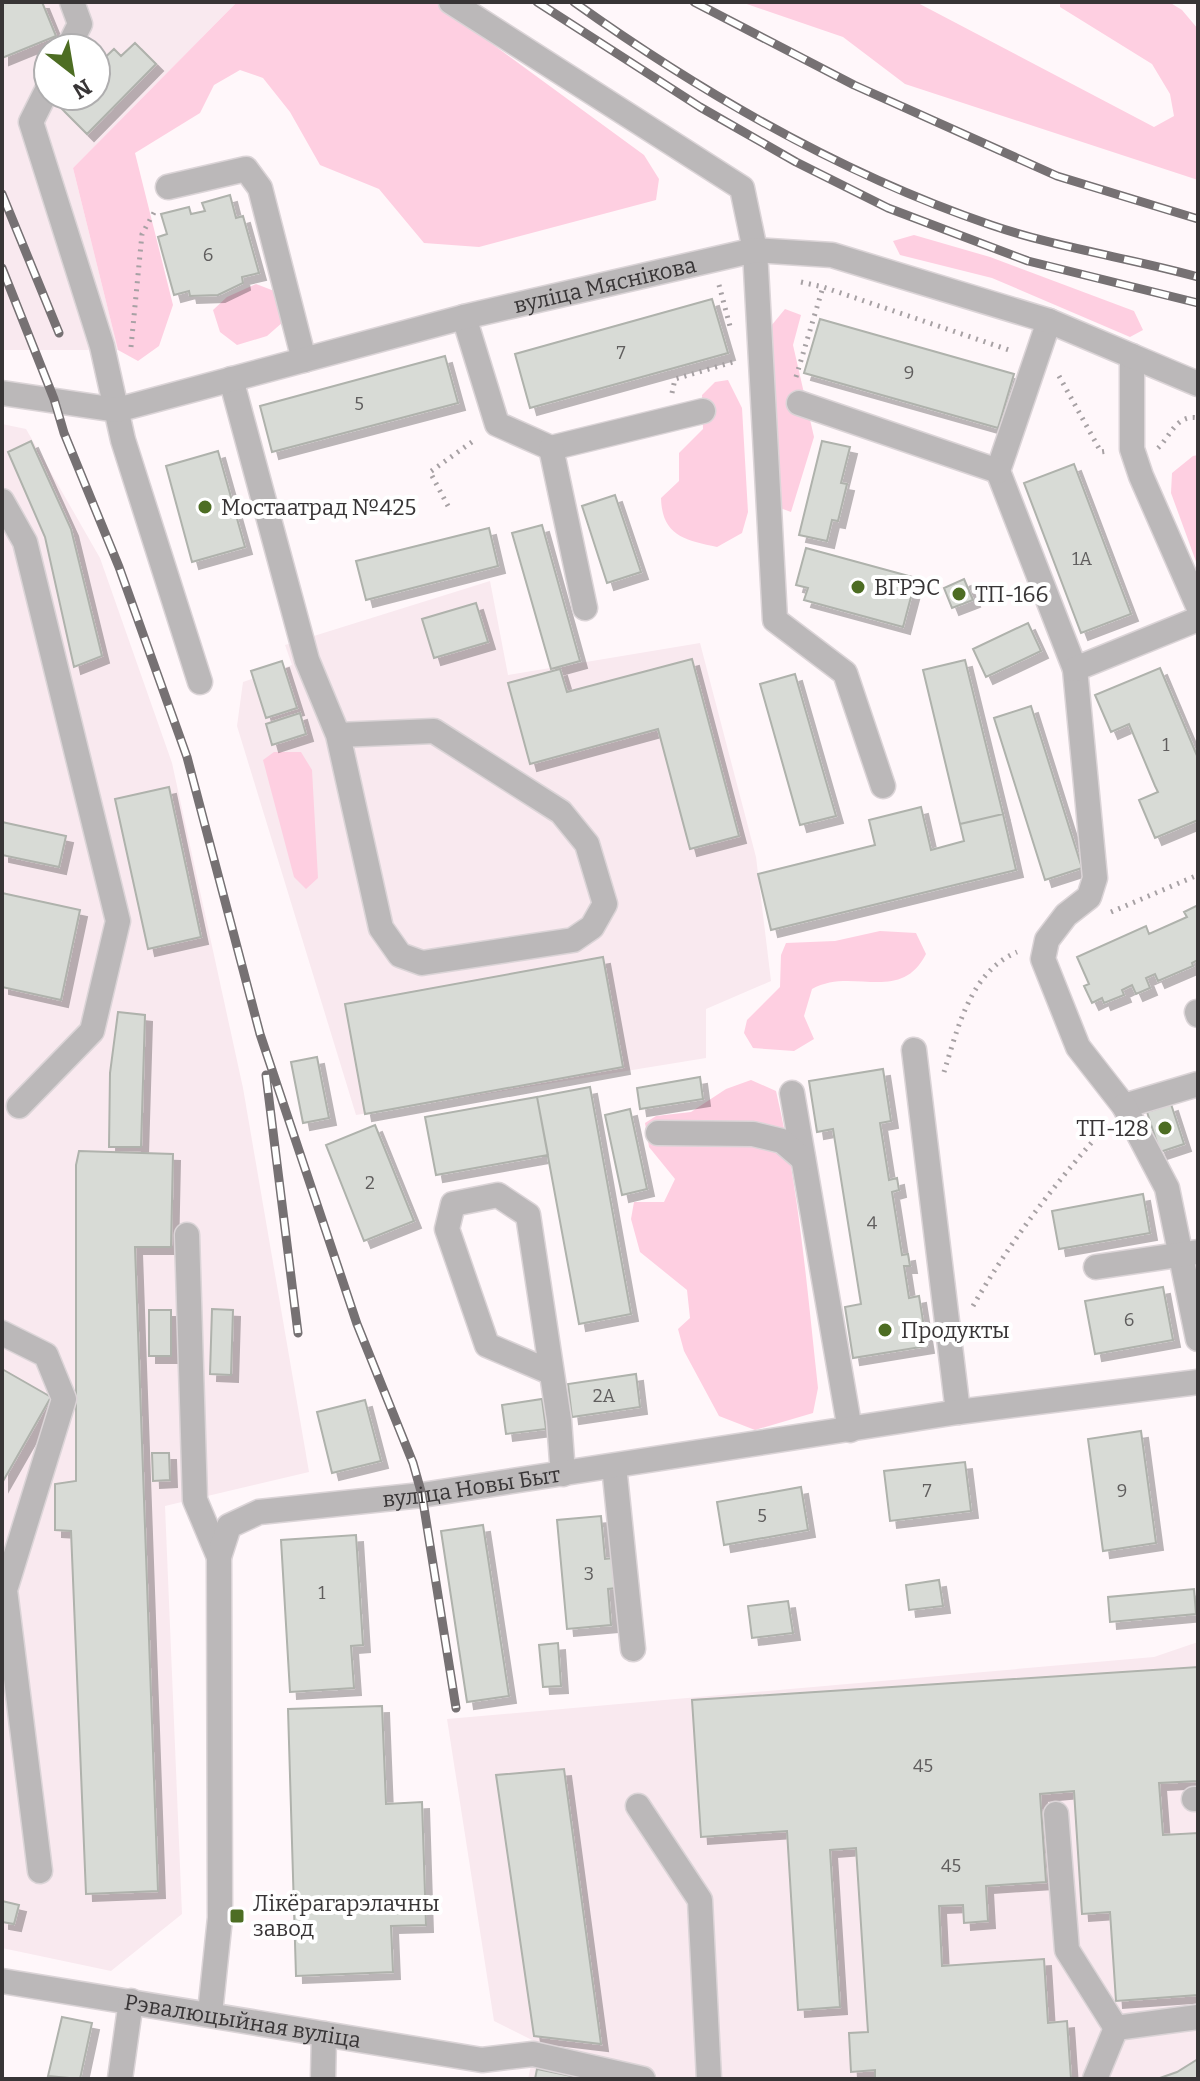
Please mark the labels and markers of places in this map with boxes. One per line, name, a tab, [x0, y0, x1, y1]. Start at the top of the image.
place label: Мостаатрад №425	[221, 494, 416, 521]
marker: Мостаатрад №425	[196, 498, 214, 516]
place label: ВГРЭС	[874, 574, 940, 601]
marker: ВГРЭС	[849, 578, 867, 596]
place label: ТП-166	[975, 581, 1048, 608]
marker: ТП-166	[950, 585, 968, 603]
place label: ТП-128	[1076, 1115, 1149, 1142]
marker: ТП-128	[1156, 1119, 1174, 1137]
place label: Продукты	[901, 1317, 1010, 1344]
marker: Продукты	[876, 1321, 894, 1339]
place label: Лікёрагарэлачны завод	[253, 1890, 439, 1942]
marker: Лікёрагарэлачны завод	[228, 1907, 246, 1925]

